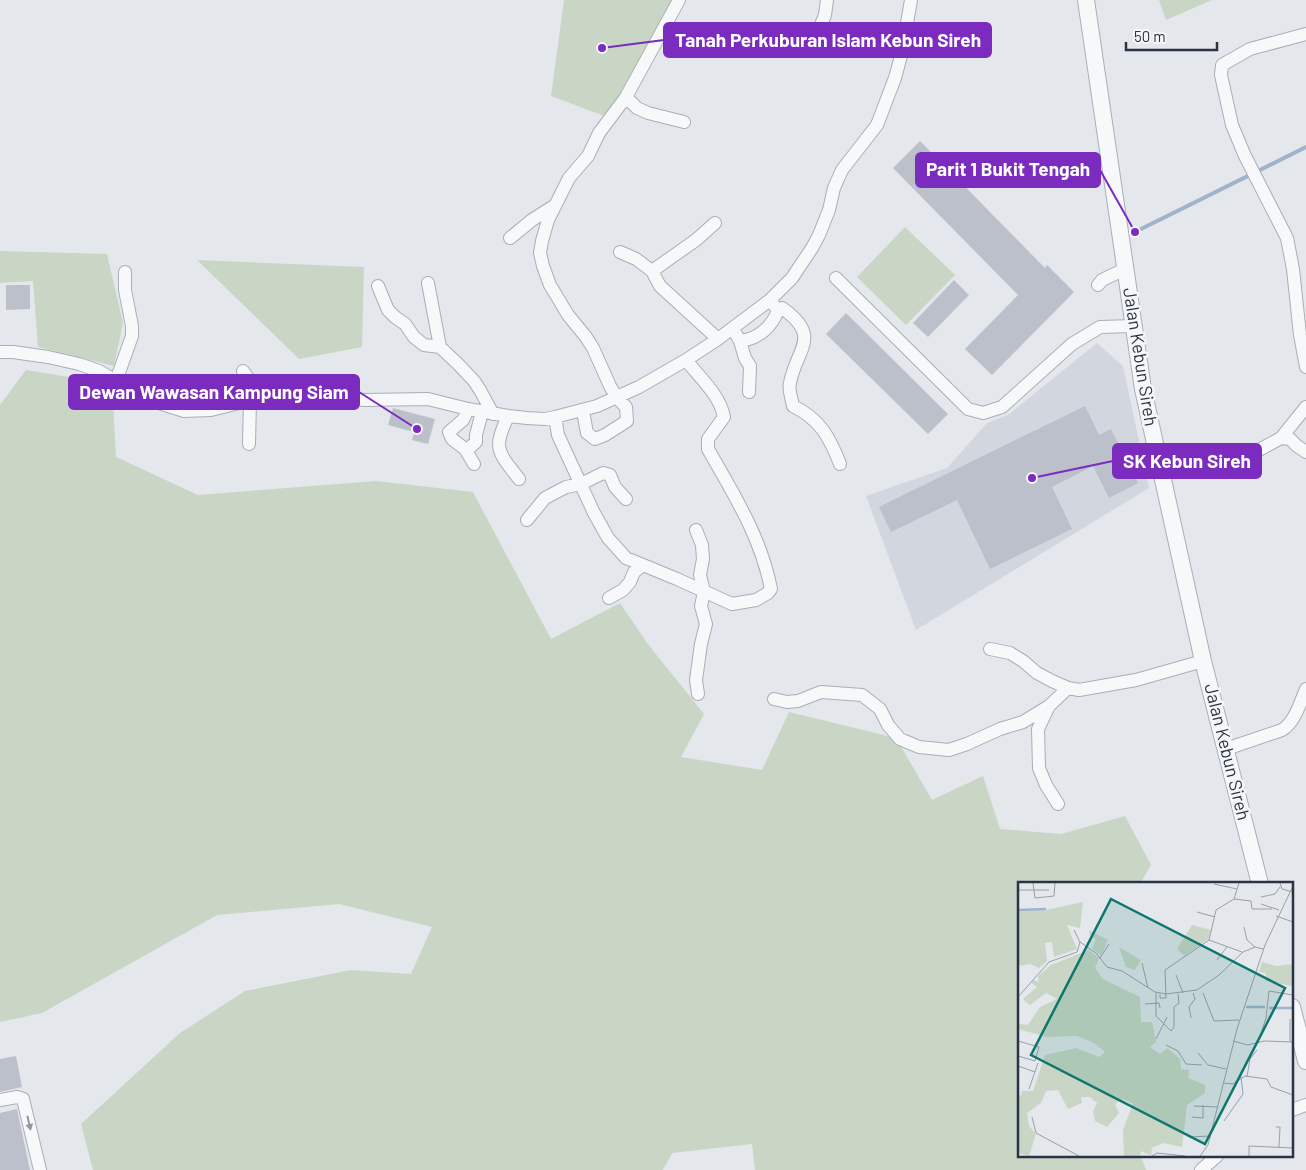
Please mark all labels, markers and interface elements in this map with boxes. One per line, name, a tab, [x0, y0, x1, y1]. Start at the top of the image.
scale bar	[1126, 20, 1217, 52]
callout: Tanah Perkuburan Islam Kebun Sireh	[664, 23, 991, 57]
text: 50 m	[1134, 27, 1166, 45]
text: Tanah Perkuburan Islam Kebun Sireh	[675, 28, 981, 51]
callout: Parit 1 Bukit Tengah	[916, 153, 1100, 187]
text: Parit 1 Bukit Tengah	[926, 157, 1090, 180]
street label: Jalan Kebun Sireh	[1119, 286, 1163, 428]
callout: Dewan Wawasan Kampung Siam	[69, 375, 359, 409]
text: Dewan Wawasan Kampung Siam	[79, 380, 349, 403]
callout: SK Kebun Sireh	[1113, 444, 1261, 478]
text: SK Kebun Sireh	[1123, 449, 1251, 472]
street label: Jalan Kebun Sireh	[1200, 681, 1256, 822]
inset map	[1018, 882, 1294, 1158]
one-way arrow	[25, 1115, 33, 1130]

